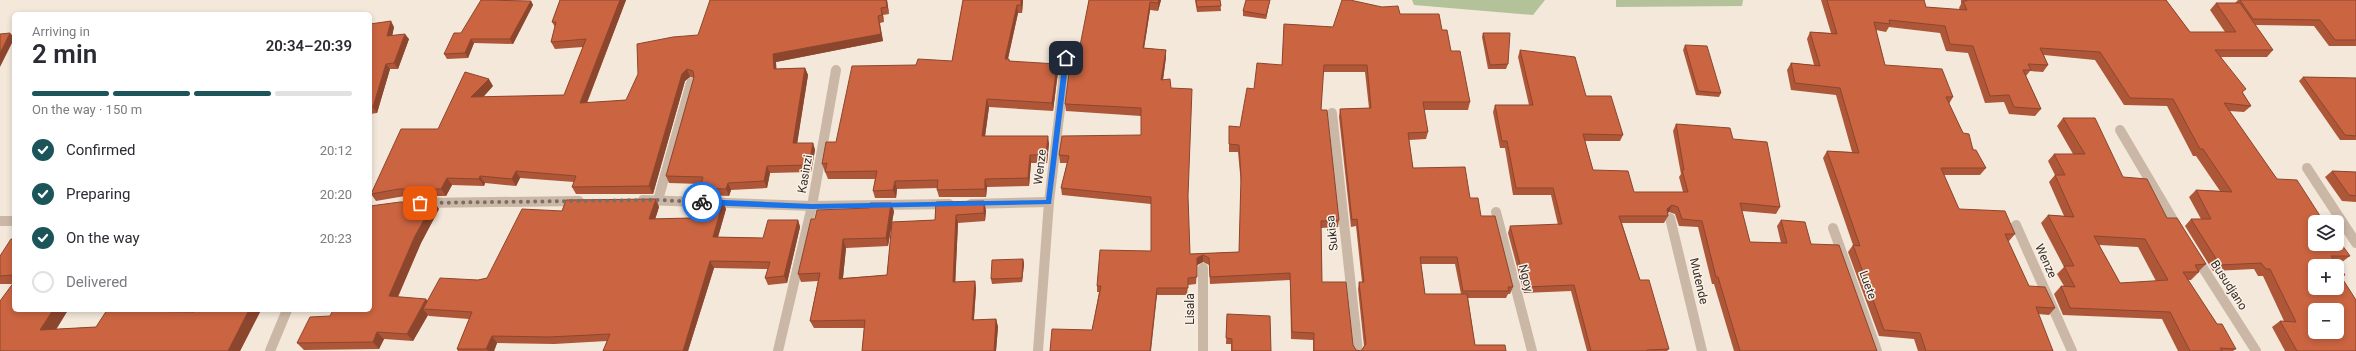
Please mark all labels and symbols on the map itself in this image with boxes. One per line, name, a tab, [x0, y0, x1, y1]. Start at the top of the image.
pin	[1049, 41, 1083, 75]
street label: Wenze	[1031, 148, 1049, 186]
street label: Kasinzi	[795, 154, 815, 194]
courier	[682, 182, 722, 222]
pin	[403, 186, 437, 220]
street label: Sukisa	[1323, 215, 1341, 251]
street label: Wenze	[2032, 242, 2060, 280]
street label: Mutende	[1687, 256, 1711, 306]
street label: Busudjano	[2208, 257, 2250, 313]
street label: Ngoy	[1516, 263, 1536, 293]
street label: Luete	[1856, 269, 1880, 301]
street label: Lisala	[1183, 293, 1197, 325]

